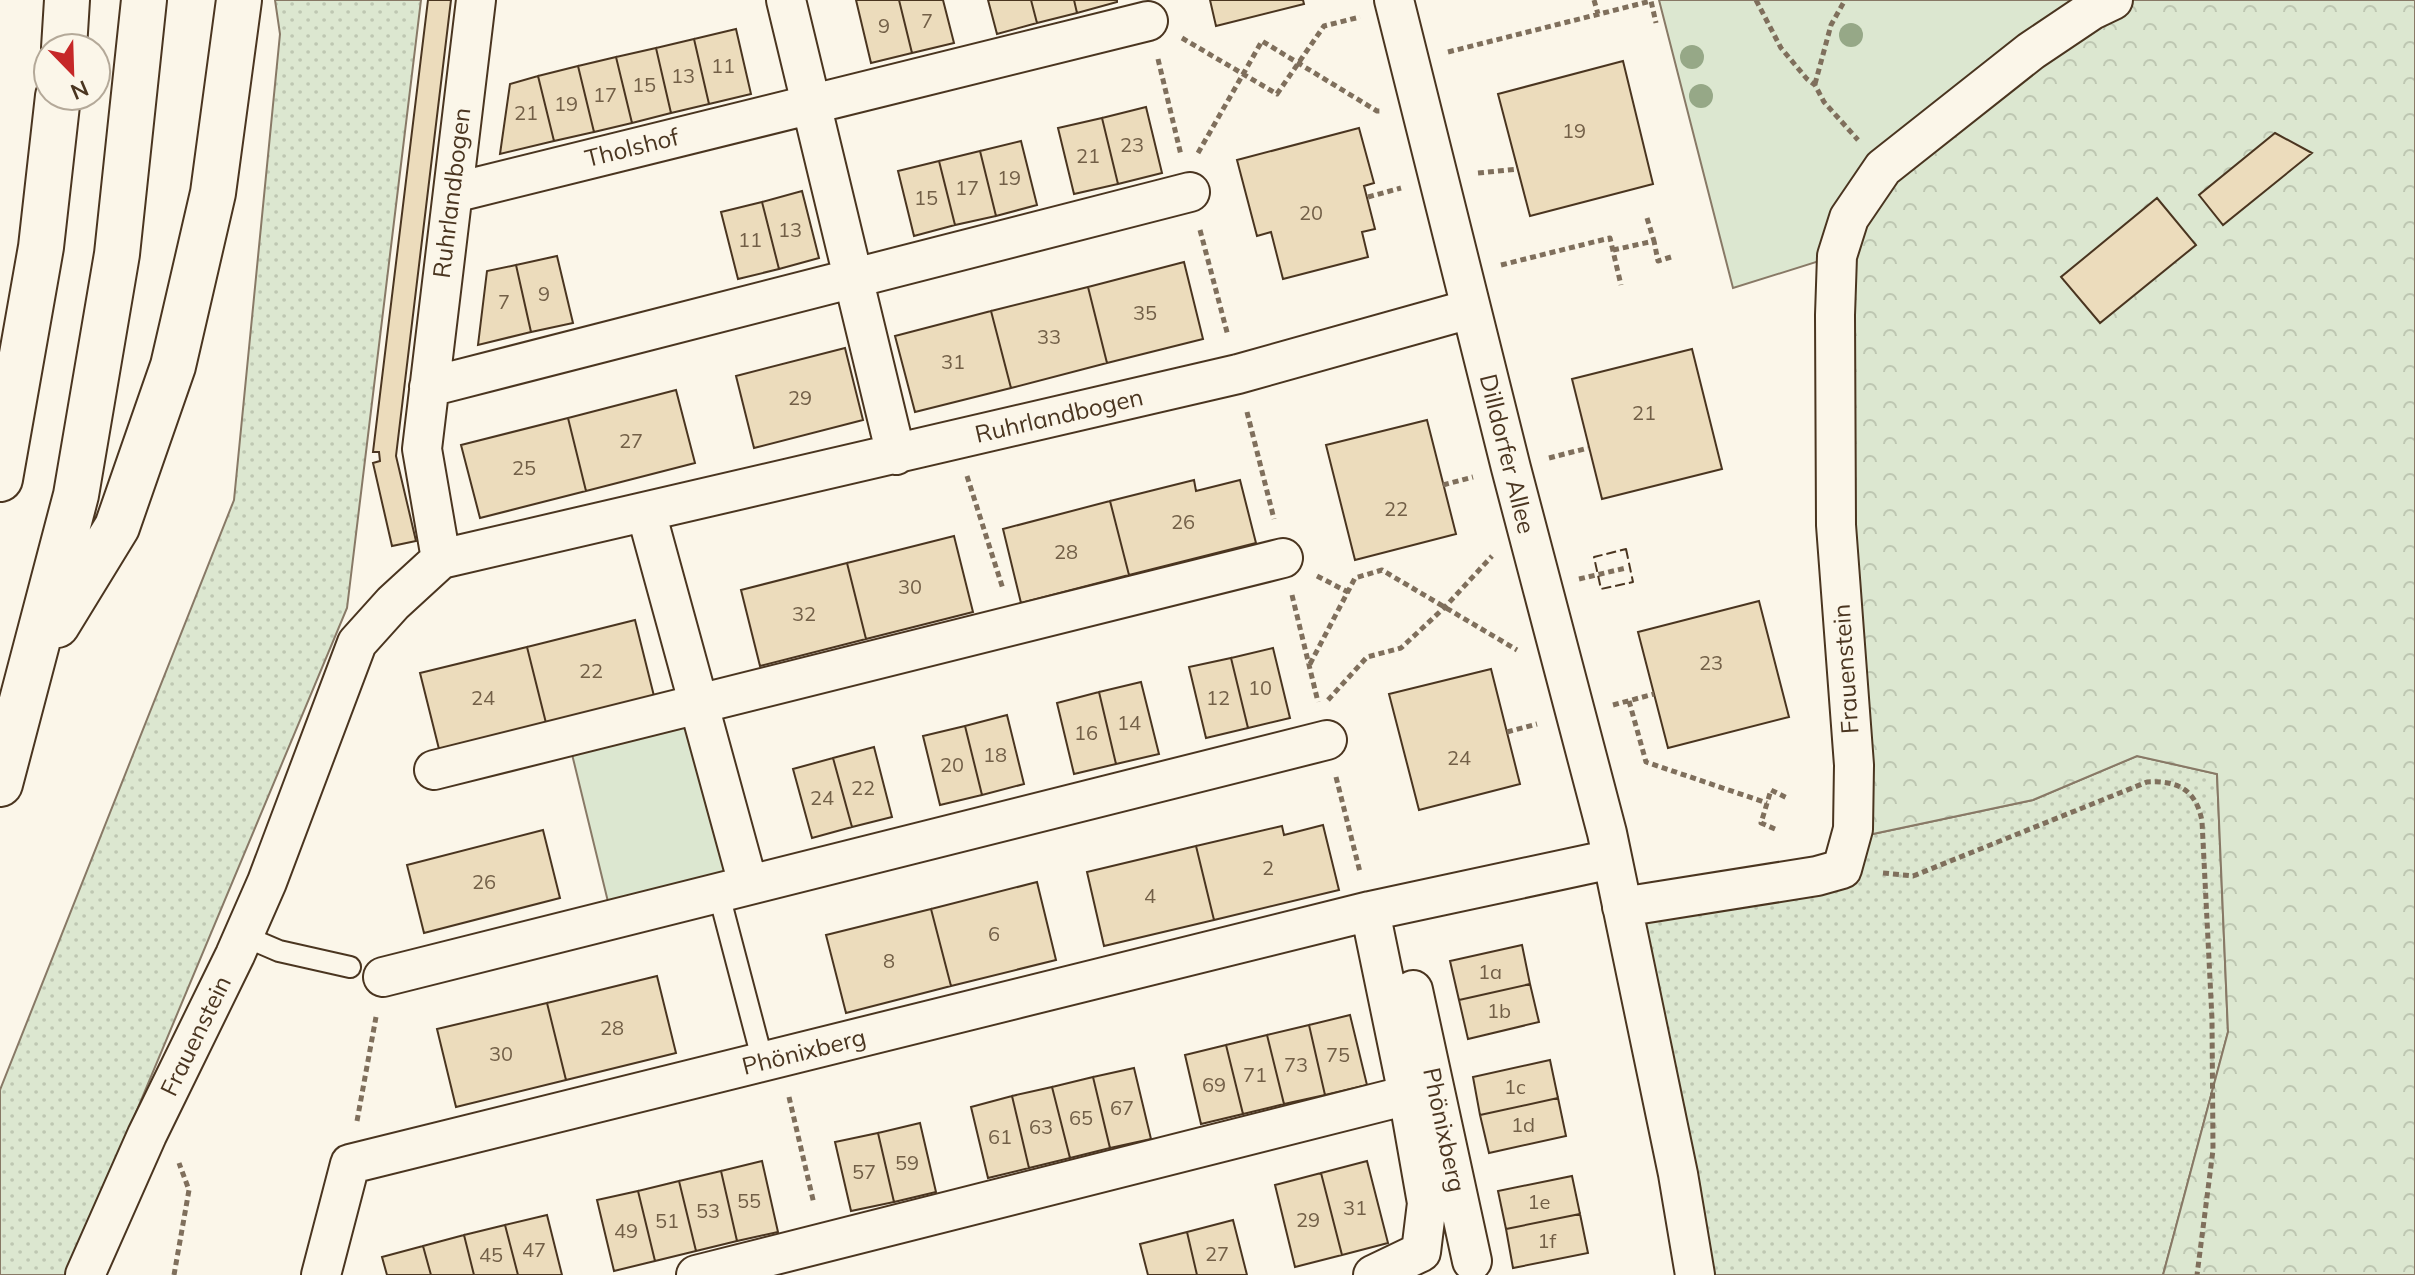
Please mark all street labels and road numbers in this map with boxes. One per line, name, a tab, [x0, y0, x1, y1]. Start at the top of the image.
street label: Ruhrlandbogen	[426, 106, 476, 280]
street label: Tholshof	[582, 121, 683, 173]
street label: Dilldorfer Allee	[1474, 371, 1542, 537]
street label: Ruhrlandbogen	[972, 381, 1146, 449]
street label: Frauenstein	[1826, 603, 1865, 735]
street label: Frauenstein	[153, 971, 237, 1101]
street label: Phönixberg	[739, 1021, 869, 1081]
street label: Phönixberg	[1417, 1065, 1473, 1195]

